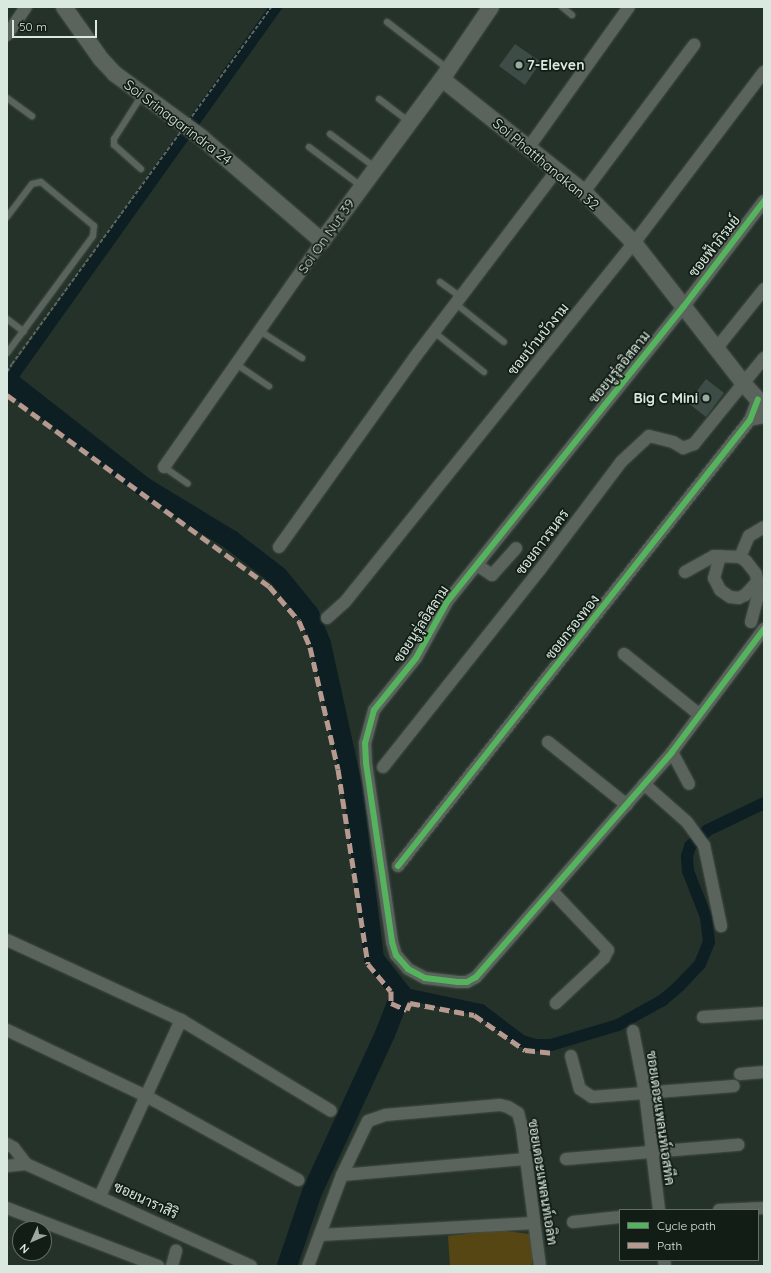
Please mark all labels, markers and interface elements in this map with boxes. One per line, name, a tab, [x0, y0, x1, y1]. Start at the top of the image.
scale bar	[14, 12, 99, 38]
text: 50 m	[19, 19, 47, 34]
place label: 7-Eleven	[527, 57, 584, 73]
marker: 7-Eleven	[514, 60, 524, 70]
street label: Soi Srinagarindra 24	[121, 76, 235, 168]
street label: Soi Phatthanakan 32	[490, 115, 602, 213]
street label: Soi On Nut 39	[294, 195, 358, 277]
street label: ซอยฟ้าภิรมย์	[685, 212, 743, 280]
street label: ซอยบ้านบัวงาม	[504, 300, 572, 378]
street label: ซอยนูรุ่ลอิสลาม	[585, 327, 653, 407]
place label: Big C Mini	[634, 390, 698, 406]
marker: Big C Mini	[701, 393, 711, 403]
street label: ซอยถาวรนคร	[512, 506, 572, 578]
street label: ซอยนูรุ่ลอิสลาม	[390, 582, 452, 666]
street label: ซอยกรองทอง	[541, 591, 603, 663]
street label: ซอยเดอะแพลนท์เอสทีค	[643, 1050, 679, 1186]
street label: ซอยเดอะแพลนท์เอลิท	[525, 1118, 561, 1246]
street label: ซอยนาราสิริ	[111, 1178, 181, 1222]
legend	[619, 1209, 759, 1261]
text: Cycle path	[657, 1218, 716, 1233]
north arrow	[12, 1221, 52, 1261]
text: Path	[657, 1238, 682, 1253]
text: N	[16, 1241, 32, 1257]

